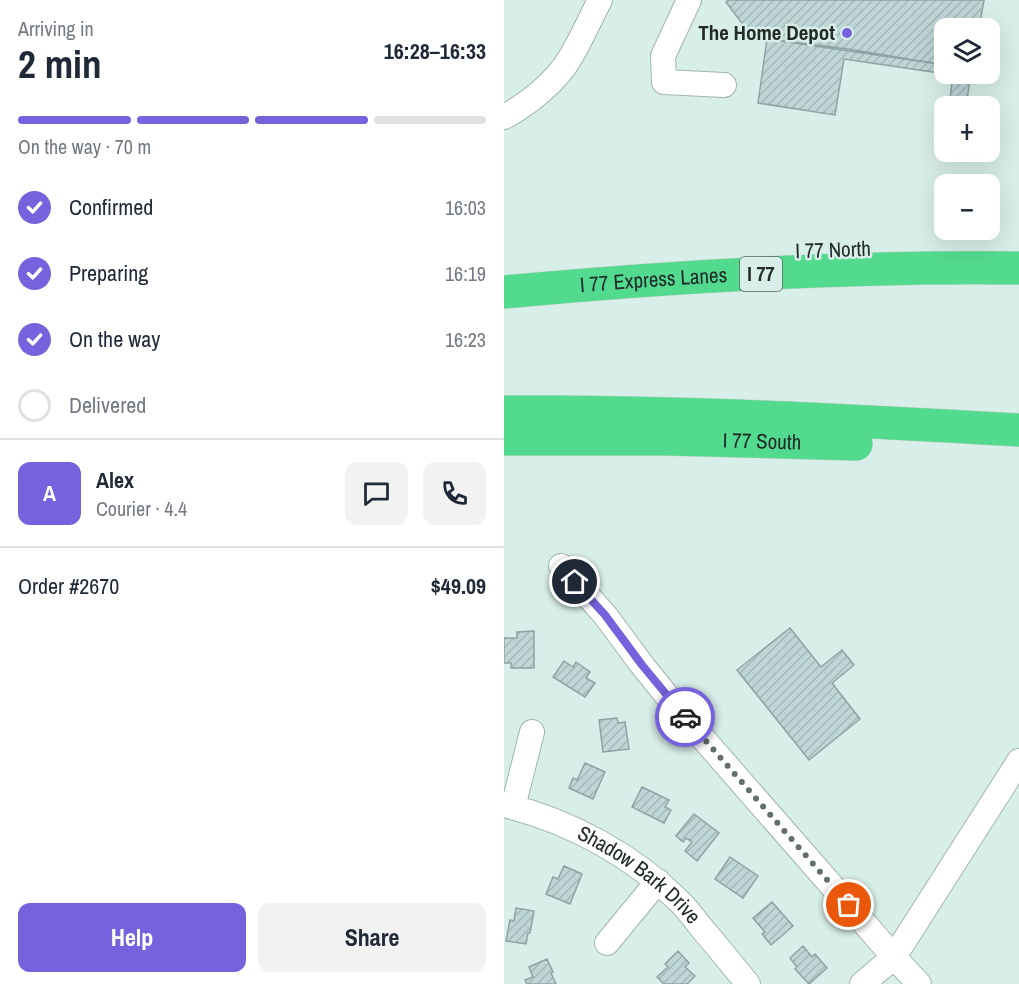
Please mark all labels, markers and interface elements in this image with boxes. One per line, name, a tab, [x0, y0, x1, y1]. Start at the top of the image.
text: Arriving in	[18, 15, 94, 42]
place label: The Home Depot	[698, 18, 835, 47]
map controls	[934, 18, 1000, 240]
button: layers	[934, 18, 1000, 84]
marker: The Home Depot	[840, 26, 854, 40]
text: 16:28–16:33	[384, 36, 486, 66]
text: 2 min	[18, 38, 102, 90]
button: +	[934, 96, 1000, 162]
text: On the way · 70 m	[18, 133, 151, 160]
button: −	[934, 174, 1000, 240]
icon: check	[18, 191, 51, 224]
text: Confirmed	[69, 192, 153, 222]
text: 16:03	[445, 194, 486, 221]
street label: I 77 North	[795, 234, 871, 265]
icon: check	[18, 257, 51, 290]
road number: I 77	[740, 257, 782, 291]
text: Preparing	[69, 258, 148, 288]
text: 16:19	[445, 260, 486, 287]
street label: I 77 Express Lanes	[579, 260, 728, 299]
icon: check	[18, 323, 51, 356]
text: On the way	[69, 324, 160, 354]
text: 16:23	[445, 326, 486, 353]
text: Delivered	[69, 390, 146, 420]
street label: I 77 South	[722, 425, 802, 457]
button: chat	[345, 462, 408, 525]
button: phone	[423, 462, 486, 525]
text: Alex	[96, 465, 134, 495]
text: A	[43, 478, 56, 508]
text: Courier · 4.4	[96, 495, 187, 522]
pin	[549, 556, 600, 607]
icon: home	[558, 565, 591, 598]
text: Order #2670	[18, 571, 119, 601]
text: $49.09	[431, 571, 486, 601]
courier	[655, 687, 715, 747]
icon: car	[669, 701, 702, 734]
street label: Shadow Bark Drive	[573, 818, 708, 930]
pin	[823, 879, 874, 930]
icon: bag	[832, 888, 865, 921]
button: Help	[18, 903, 246, 972]
button: Share	[258, 903, 486, 972]

